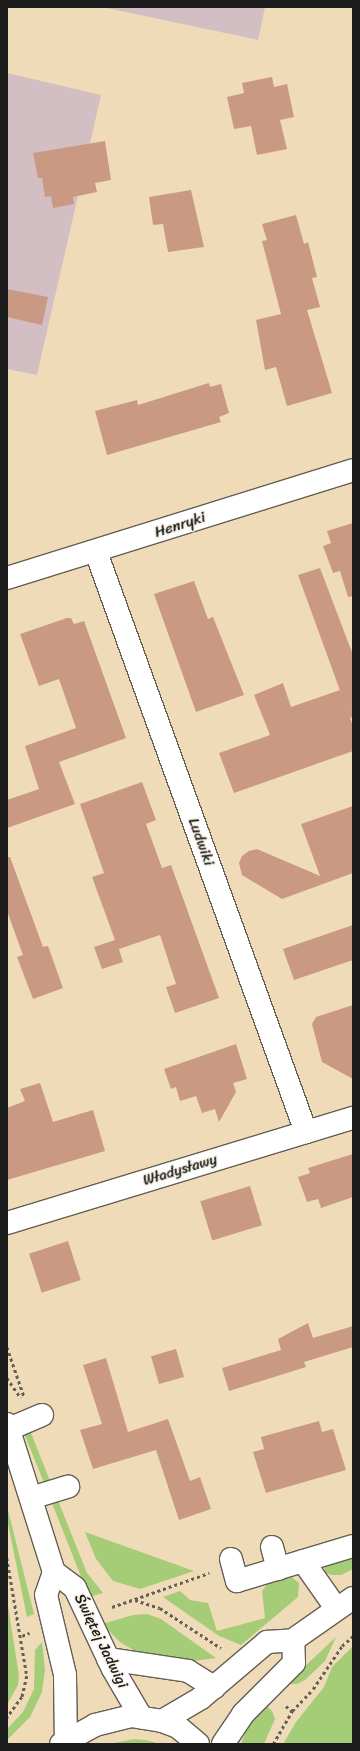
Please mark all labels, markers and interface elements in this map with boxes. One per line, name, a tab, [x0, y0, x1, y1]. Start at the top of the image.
street label: Henryki	[152, 508, 208, 542]
street label: Ludwiki	[184, 816, 218, 868]
street label: Władysławy	[141, 1150, 219, 1190]
street label: Świętej Jadwigi	[70, 1591, 132, 1691]

